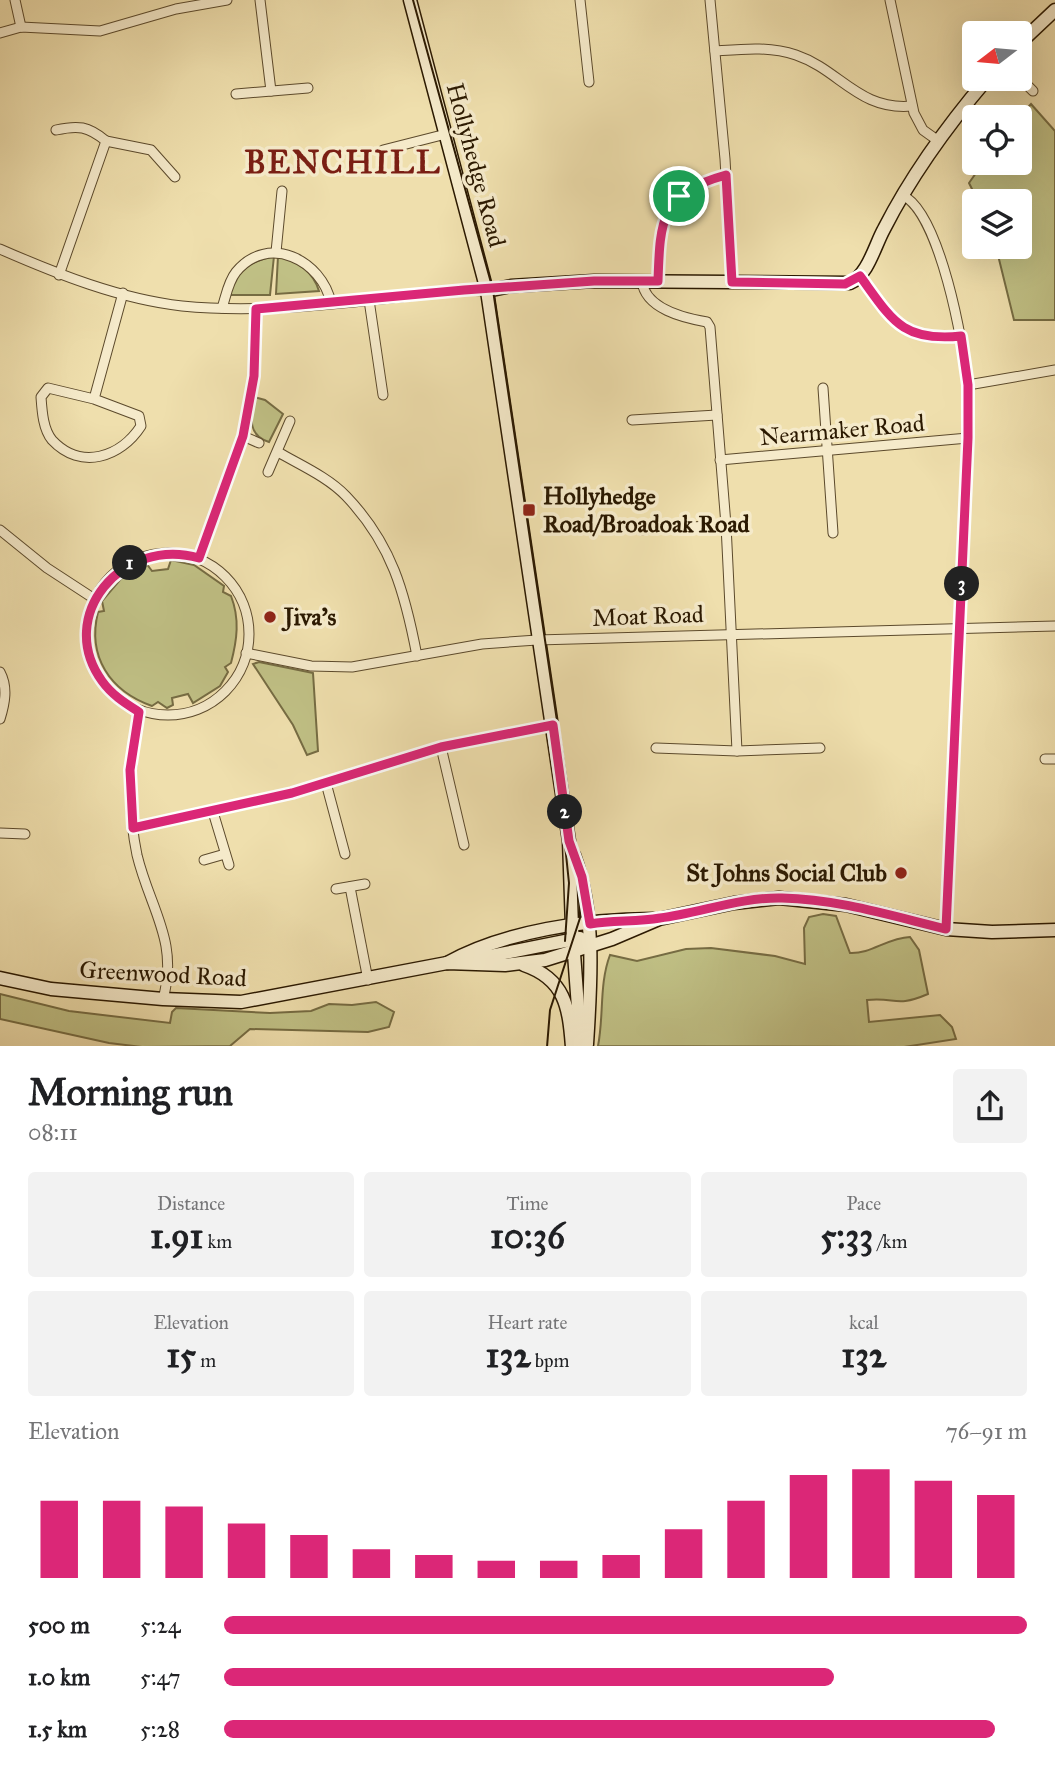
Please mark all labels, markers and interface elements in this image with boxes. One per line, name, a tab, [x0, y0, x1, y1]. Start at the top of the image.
north arrow	[962, 21, 1032, 91]
map controls	[962, 21, 1032, 259]
street label: Hollyhedge Road	[440, 79, 512, 251]
button: locate	[962, 105, 1032, 175]
district label: BENCHILL	[244, 143, 442, 182]
pin	[649, 166, 709, 226]
icon: arrive	[660, 177, 698, 215]
button: layers	[962, 189, 1032, 259]
street label: Nearmaker Road	[758, 408, 926, 452]
place label: Hollyhedge Road/Broadoak Road	[543, 481, 751, 539]
marker: Hollyhedge Road/Broadoak Road	[521, 502, 537, 518]
pin: 1	[113, 546, 148, 580]
text: 1	[126, 551, 133, 574]
pin: 3	[944, 566, 979, 602]
text: 3	[958, 572, 965, 595]
street label: Moat Road	[592, 599, 704, 633]
place label: Jiva's	[281, 602, 336, 632]
marker: Jiva's	[262, 609, 278, 625]
pin: 2	[548, 794, 582, 830]
text: 2	[560, 800, 569, 823]
place label: St Johns Social Club	[686, 858, 887, 888]
marker: St Johns Social Club	[893, 865, 909, 881]
street label: Greenwood Road	[79, 955, 247, 993]
text: Morning run	[28, 1069, 233, 1115]
button: share	[953, 1069, 1027, 1143]
text: 08:11	[28, 1118, 78, 1146]
text: Distance	[157, 1192, 225, 1215]
text: Time	[506, 1192, 549, 1215]
text: Pace	[847, 1192, 881, 1215]
text: 1.91	[150, 1215, 203, 1258]
text: 10:36	[490, 1215, 565, 1258]
text: 5:33	[820, 1215, 873, 1258]
text: km	[203, 1230, 232, 1253]
text: /km	[873, 1230, 907, 1253]
text: Elevation	[153, 1311, 229, 1334]
text: Heart rate	[488, 1311, 567, 1334]
text: kcal	[849, 1311, 879, 1334]
text: 15	[166, 1334, 196, 1377]
text: 132	[486, 1334, 531, 1377]
text: 132	[841, 1334, 886, 1377]
text: m	[196, 1349, 216, 1372]
text: bpm	[531, 1349, 569, 1372]
text: Elevation	[28, 1417, 119, 1445]
text: 76–91 m	[945, 1417, 1027, 1445]
text: 500 m	[28, 1611, 90, 1639]
text: 5:24	[140, 1611, 181, 1639]
text: 1.0 km	[28, 1663, 90, 1691]
text: 5:47	[140, 1663, 181, 1691]
text: 1.5 km	[28, 1715, 87, 1743]
text: 5:28	[140, 1715, 180, 1743]

